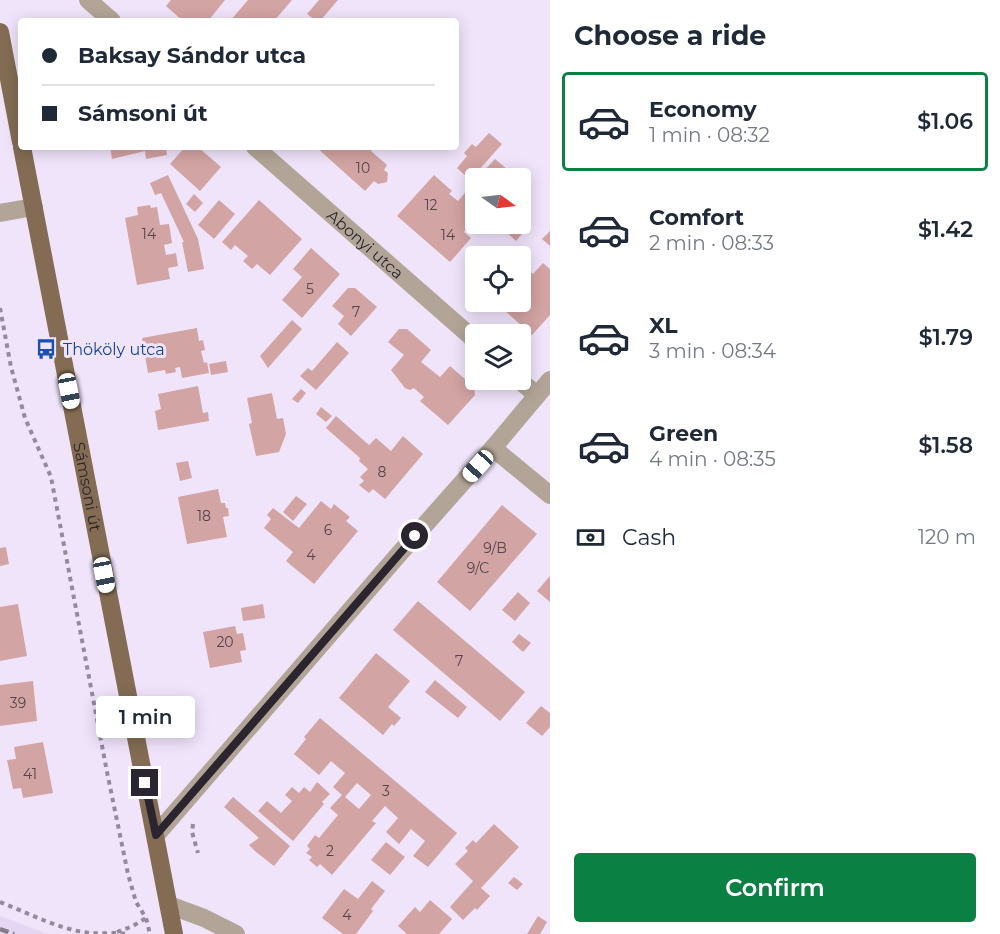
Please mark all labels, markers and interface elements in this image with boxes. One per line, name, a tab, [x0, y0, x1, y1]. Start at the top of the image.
text: Choose a ride	[574, 19, 766, 52]
text: Baksay Sándor utca	[78, 42, 306, 69]
icon: car	[577, 95, 631, 149]
text: Economy	[649, 96, 757, 123]
text: Sámsoni út	[78, 100, 208, 127]
text: $1.06	[917, 108, 973, 135]
text: 1 min · 08:32	[649, 123, 770, 147]
house number: 10	[356, 159, 370, 177]
north arrow	[465, 168, 531, 234]
map controls	[465, 168, 531, 390]
house number: 12	[424, 196, 438, 214]
icon: car	[577, 203, 631, 257]
text: Comfort	[649, 204, 744, 231]
street label: Abonyi utca	[323, 206, 407, 283]
text: $1.42	[918, 216, 973, 243]
house number: 14	[142, 225, 157, 243]
house number: 14	[441, 226, 456, 244]
text: 2 min · 08:33	[649, 231, 774, 255]
button: locate	[465, 246, 531, 312]
house number: 5	[306, 280, 314, 298]
house number: 7	[352, 303, 360, 321]
icon: car	[577, 311, 631, 365]
text: XL	[649, 312, 678, 339]
button: layers	[465, 324, 531, 390]
text: $1.79	[919, 324, 973, 351]
bus stop icon: Thököly utca	[34, 337, 58, 361]
text: 3 min · 08:34	[649, 339, 776, 363]
place label: Thököly utca	[63, 340, 165, 359]
car	[57, 372, 81, 410]
icon: car	[577, 419, 631, 473]
text: Green	[649, 420, 718, 447]
text: $1.58	[918, 432, 973, 459]
street label: Sámsoni út	[69, 440, 105, 534]
car	[459, 447, 497, 485]
text: 4 min · 08:35	[649, 447, 776, 471]
house number: 8	[378, 463, 387, 481]
house number: 18	[197, 507, 211, 525]
house number: 6	[324, 521, 333, 539]
icon: cash	[574, 521, 607, 554]
route start	[401, 522, 428, 549]
text: Cash	[622, 524, 676, 551]
text: 120 m	[918, 525, 976, 549]
house number: 9/B	[483, 539, 507, 557]
house number: 4	[306, 546, 316, 564]
car	[92, 556, 116, 594]
house number: 9/C	[467, 559, 489, 577]
house number: 20	[216, 633, 234, 651]
house number: 7	[455, 652, 463, 670]
house number: 39	[10, 694, 26, 712]
callout: 1 min	[96, 696, 195, 738]
text: 1 min	[119, 705, 172, 729]
house number: 41	[23, 765, 37, 783]
route end	[131, 769, 158, 796]
house number: 3	[382, 782, 390, 800]
house number: 2	[326, 842, 334, 860]
button: Confirm	[574, 853, 976, 922]
house number: 4	[342, 906, 352, 924]

